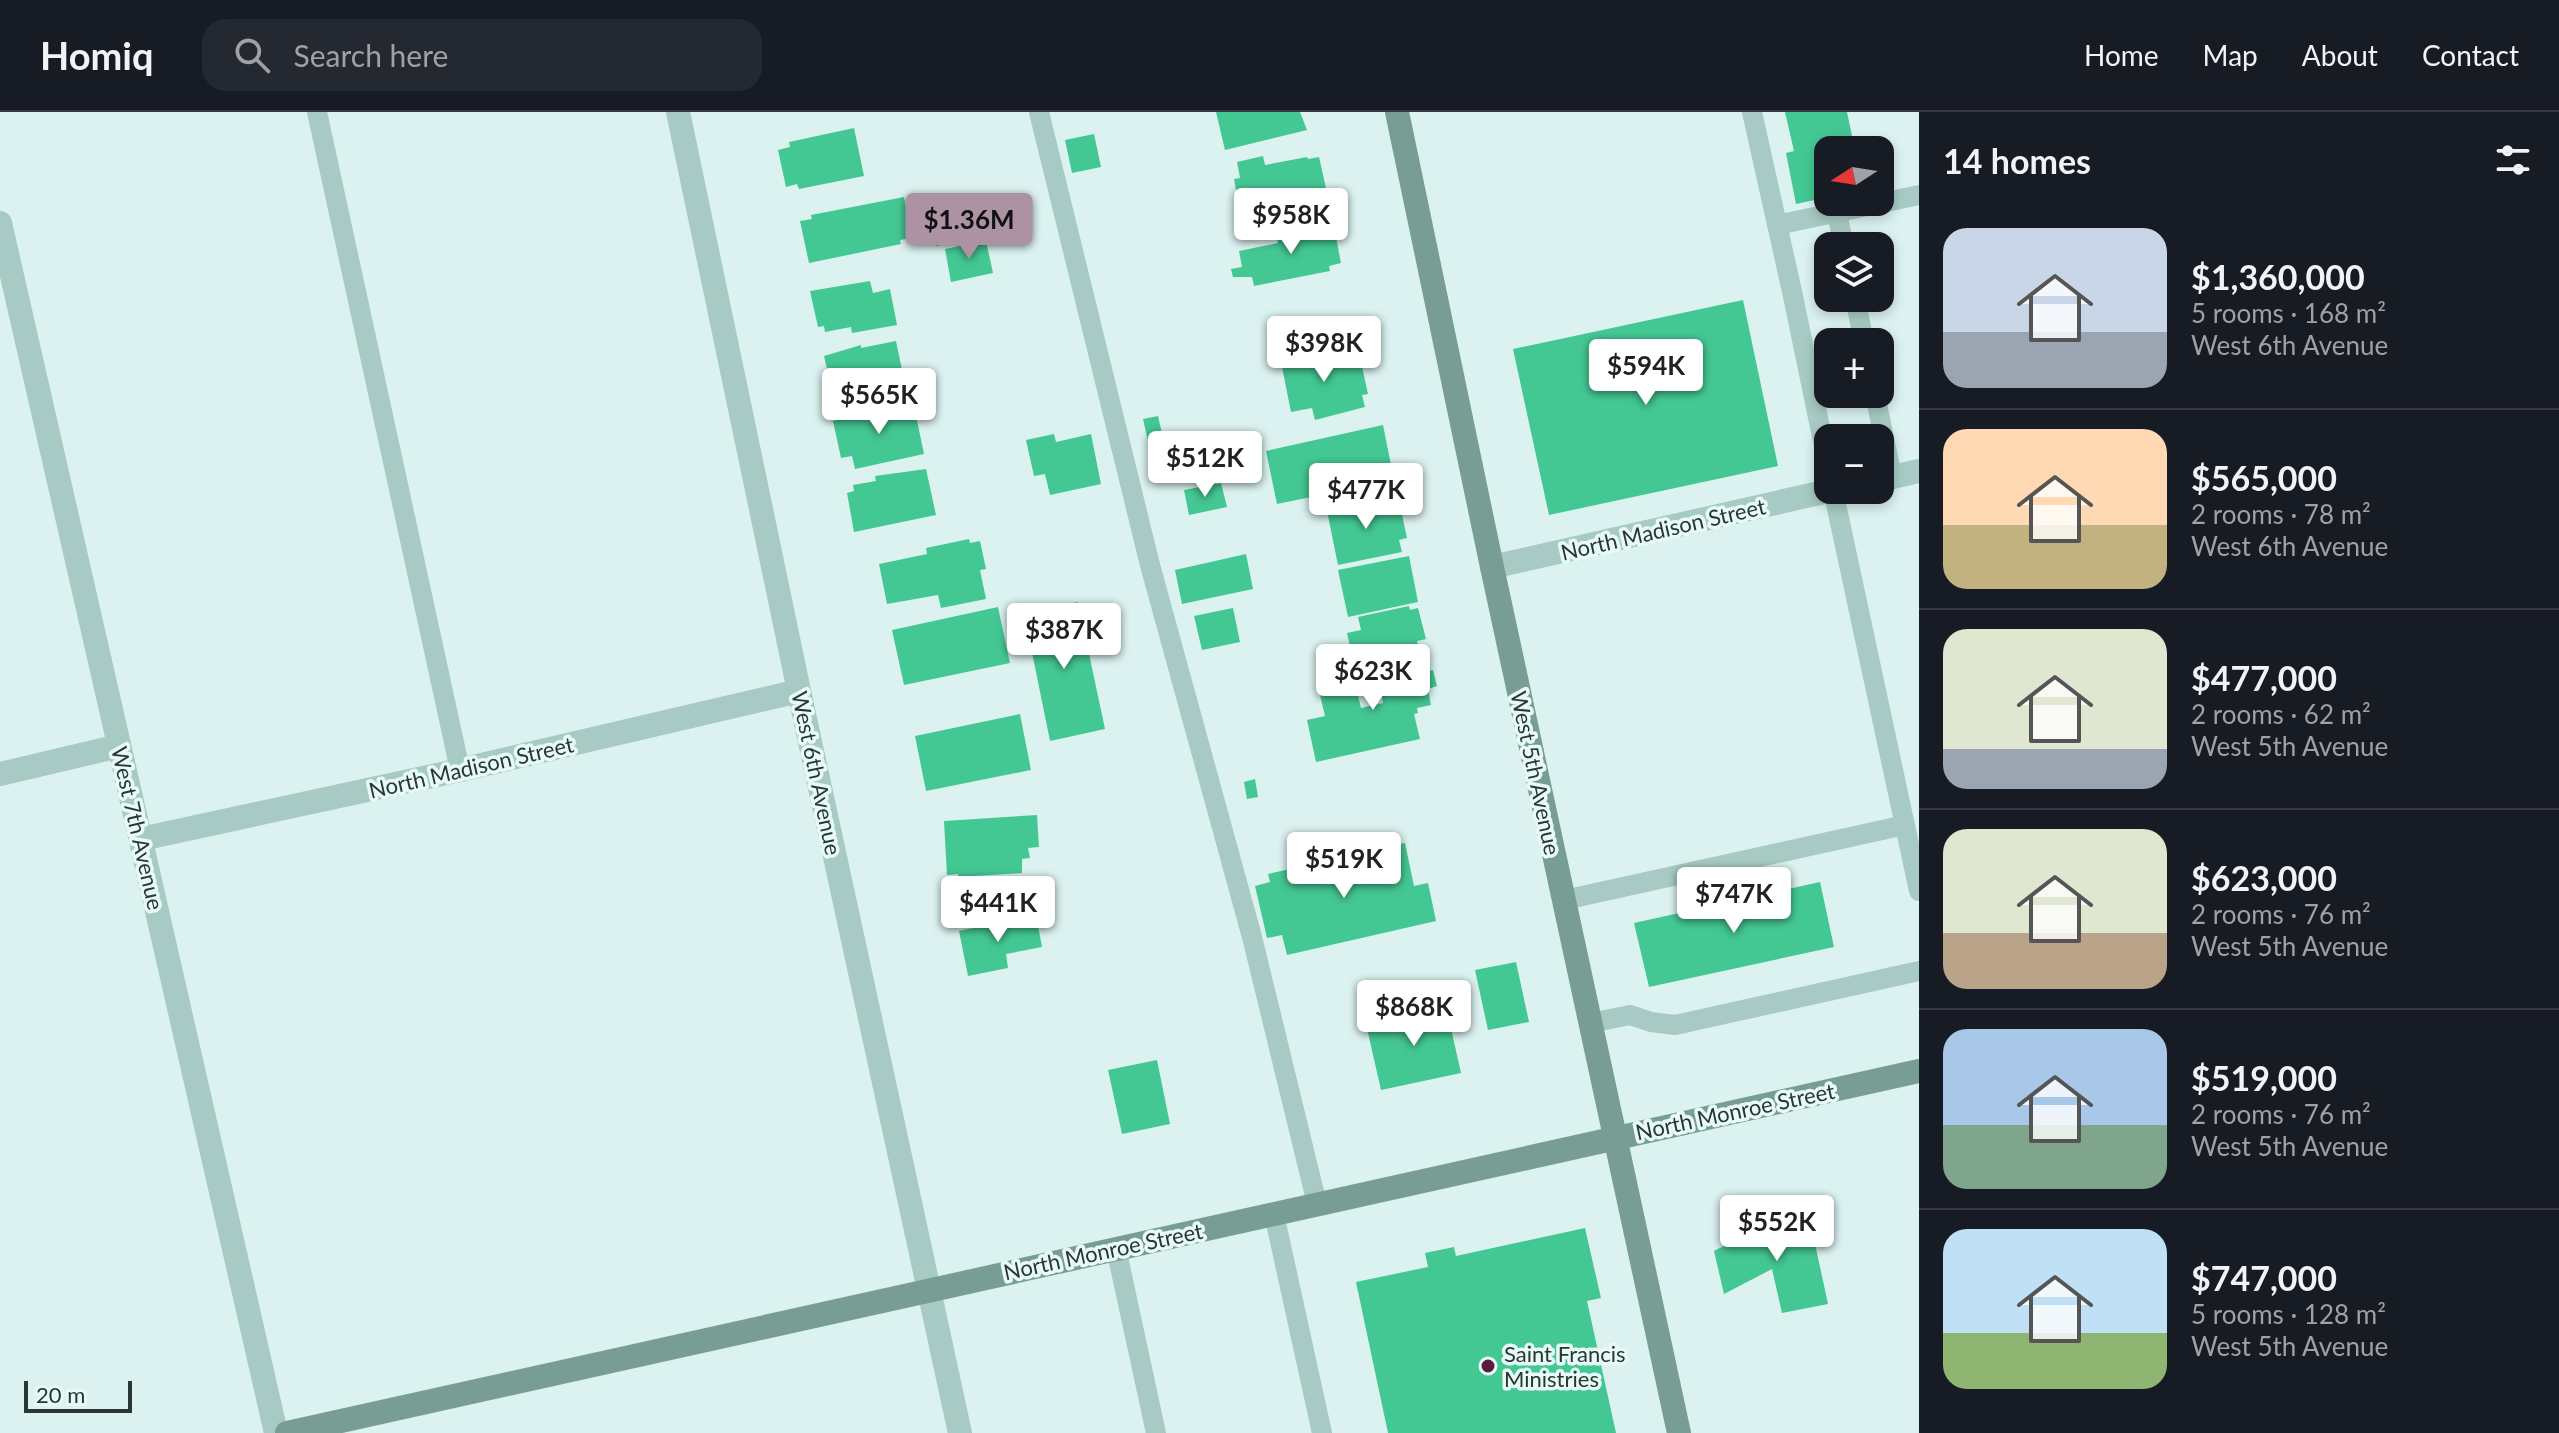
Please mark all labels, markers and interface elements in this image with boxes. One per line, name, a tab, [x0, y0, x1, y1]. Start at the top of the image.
search box	[202, 19, 762, 91]
text: Homiq	[40, 32, 154, 78]
icon: search	[230, 33, 274, 77]
text: Search here	[294, 37, 448, 73]
text: Home	[2084, 38, 2159, 72]
text: Map	[2203, 38, 2258, 72]
text: About	[2302, 38, 2378, 72]
text: Contact	[2422, 38, 2519, 72]
north arrow	[1814, 136, 1894, 216]
map controls	[1814, 136, 1894, 504]
icon: filters	[2491, 138, 2535, 182]
text: 14 homes	[1943, 140, 2091, 181]
pin: $958K	[1235, 188, 1347, 256]
pin: $1.36M	[904, 193, 1034, 261]
text: $958K	[1252, 198, 1330, 230]
text: $1.36M	[923, 203, 1015, 235]
button: layers	[1814, 232, 1894, 312]
text: $1,360,000	[2191, 256, 2365, 297]
icon: home	[2007, 260, 2103, 356]
text: 5 rooms · 168 m²	[2191, 297, 2386, 329]
pin: $398K	[1268, 316, 1380, 384]
text: $398K	[1285, 326, 1363, 358]
button: +	[1814, 328, 1894, 408]
text: West 6th Avenue	[2191, 329, 2388, 361]
pin: $594K	[1590, 339, 1702, 407]
text: $594K	[1607, 349, 1685, 381]
pin: $565K	[823, 368, 935, 436]
text: $565K	[840, 378, 918, 410]
button: −	[1814, 424, 1894, 504]
pin: $512K	[1149, 431, 1261, 499]
text: $512K	[1166, 441, 1244, 473]
text: $565,000	[2191, 457, 2337, 498]
icon: home	[2007, 461, 2103, 557]
pin: $477K	[1310, 463, 1422, 531]
text: $477K	[1327, 473, 1405, 505]
street label: North Madison Street	[1558, 492, 1768, 566]
text: 2 rooms · 78 m²	[2191, 498, 2371, 530]
text: West 6th Avenue	[2191, 530, 2388, 562]
pin: $387K	[1008, 603, 1120, 671]
text: $387K	[1025, 613, 1103, 645]
pin: $623K	[1317, 644, 1429, 712]
text: $623K	[1334, 654, 1412, 686]
text: $477,000	[2191, 657, 2337, 698]
icon: home	[2007, 661, 2103, 757]
street label: West 6th Avenue	[786, 689, 848, 857]
street label: West 5th Avenue	[1505, 689, 1567, 857]
text: 2 rooms · 62 m²	[2191, 698, 2371, 730]
street label: North Madison Street	[366, 730, 576, 804]
text: West 5th Avenue	[2191, 730, 2388, 762]
street label: West 7th Avenue	[106, 744, 170, 912]
pin: $519K	[1288, 832, 1400, 900]
text: $519K	[1305, 842, 1383, 874]
text: $623,000	[2191, 857, 2337, 898]
icon: home	[2007, 861, 2103, 957]
pin: $747K	[1678, 867, 1790, 935]
pin: $441K	[942, 876, 1054, 944]
text: $747K	[1695, 877, 1773, 909]
text: $441K	[959, 886, 1037, 918]
text: 2 rooms · 76 m²	[2191, 898, 2371, 930]
text: West 5th Avenue	[2191, 930, 2388, 962]
pin: $868K	[1358, 980, 1470, 1048]
text: $868K	[1375, 990, 1453, 1022]
text: $519,000	[2191, 1057, 2337, 1098]
icon: home	[2007, 1061, 2103, 1157]
street label: North Monroe Street	[1633, 1077, 1837, 1145]
text: 2 rooms · 76 m²	[2191, 1098, 2371, 1130]
text: West 5th Avenue	[2191, 1130, 2388, 1162]
pin: $552K	[1721, 1195, 1833, 1263]
text: $552K	[1738, 1205, 1816, 1237]
street label: North Monroe Street	[1001, 1217, 1205, 1285]
text: $747,000	[2191, 1257, 2337, 1298]
icon: home	[2007, 1261, 2103, 1357]
text: 5 rooms · 128 m²	[2191, 1298, 2386, 1330]
text: West 5th Avenue	[2191, 1330, 2388, 1362]
place label: Saint Francis Ministries	[1504, 1340, 1625, 1392]
marker: Saint Francis Ministries	[1479, 1357, 1497, 1375]
scale bar	[24, 1377, 132, 1413]
text: 20 m	[36, 1381, 85, 1408]

